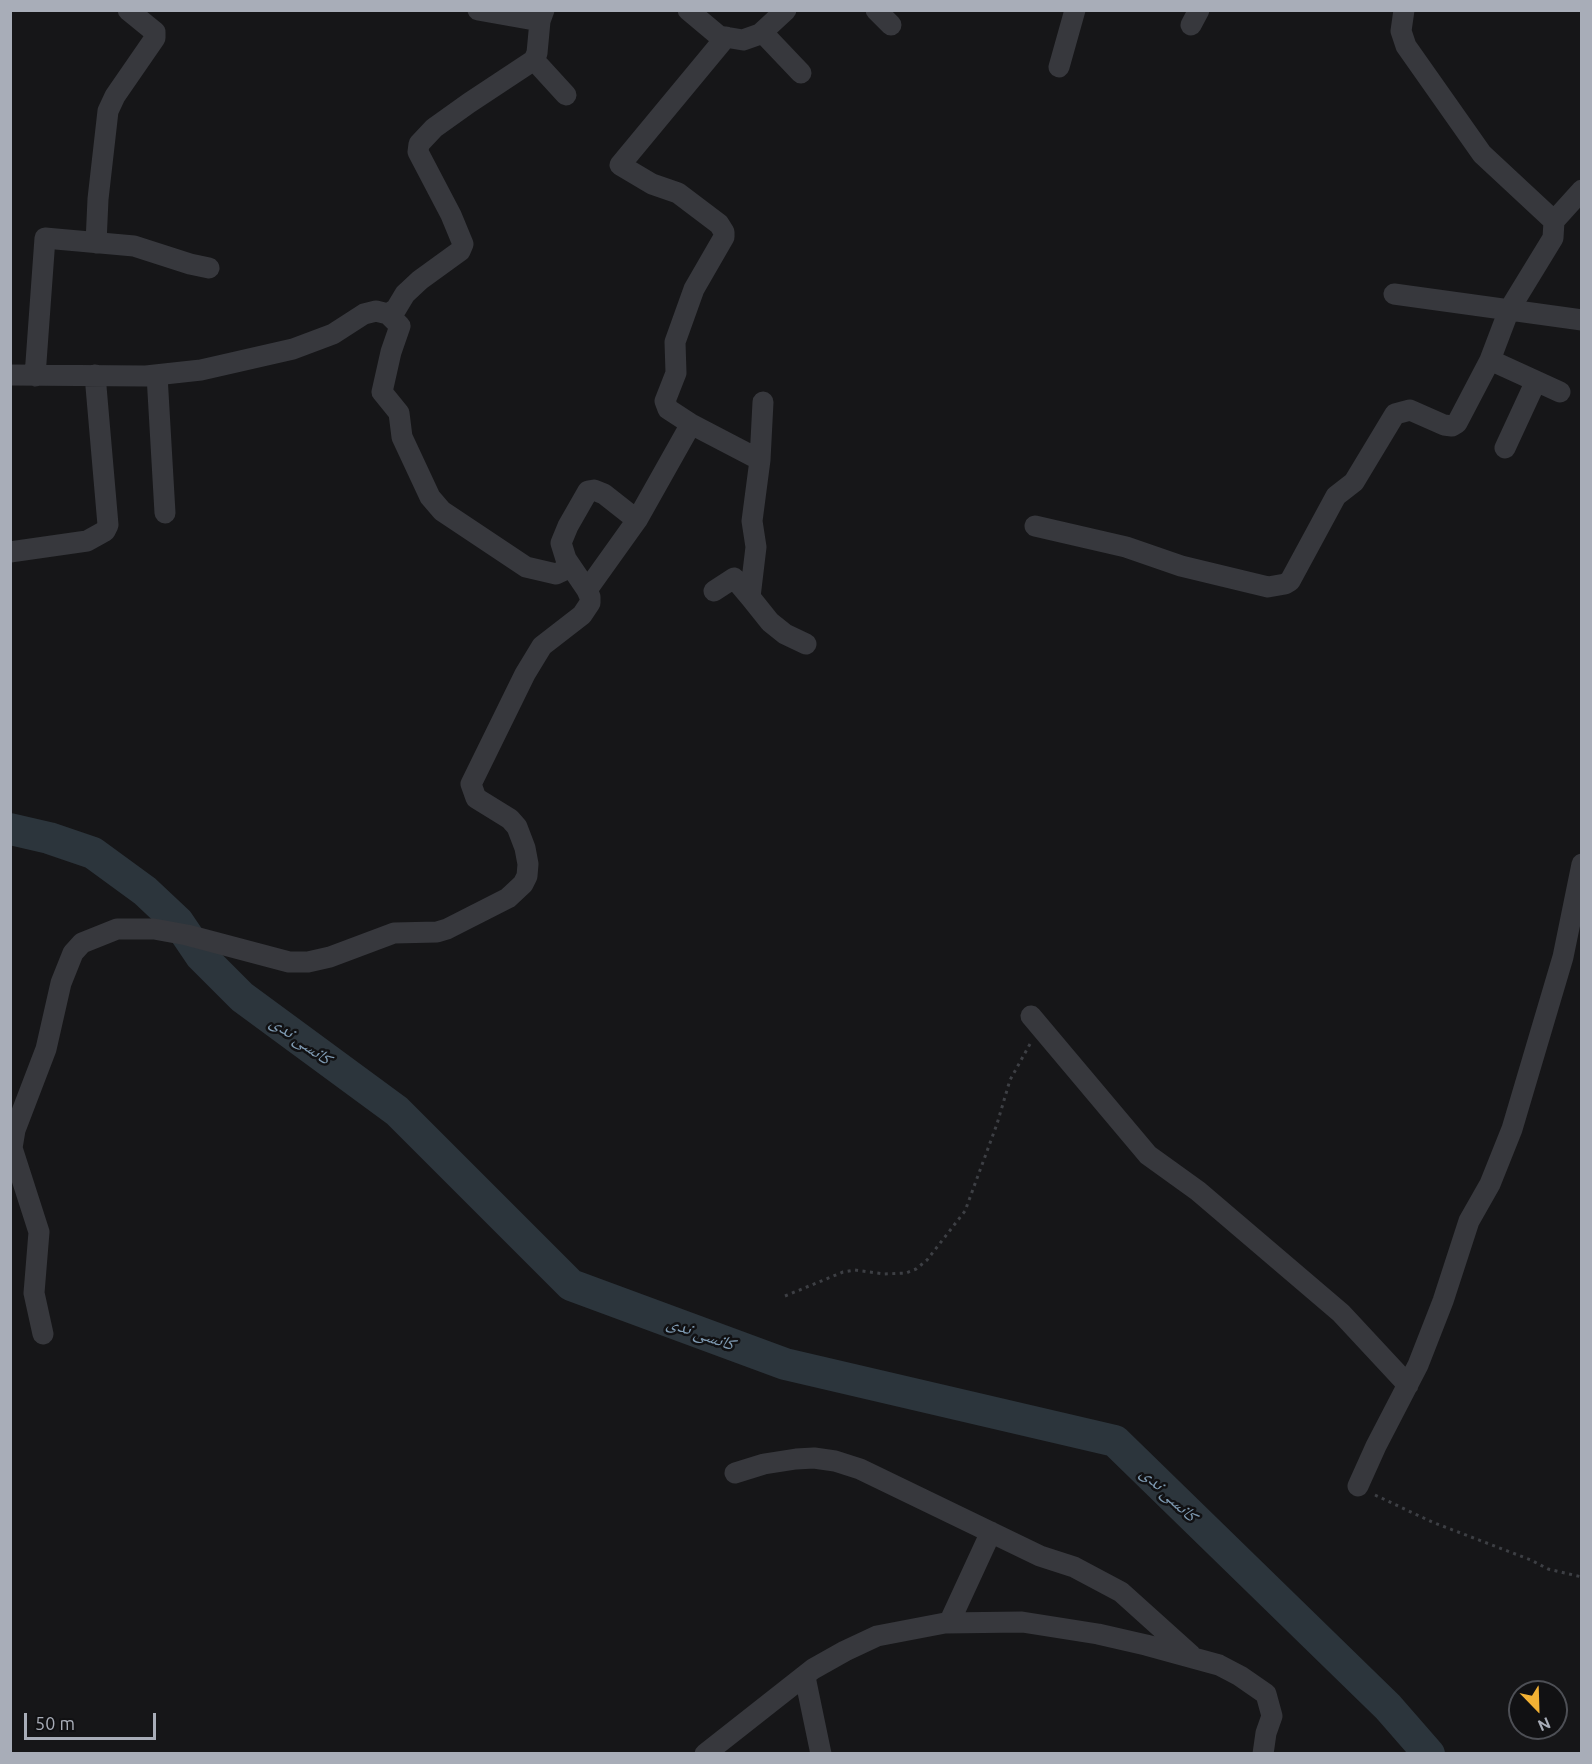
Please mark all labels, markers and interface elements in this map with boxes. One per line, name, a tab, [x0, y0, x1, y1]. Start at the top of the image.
water label: کانسی ندی	[266, 1011, 336, 1069]
water label: کانسی ندی	[664, 1311, 738, 1355]
water label: کانسی ندی	[1136, 1462, 1202, 1526]
north arrow	[1508, 1680, 1568, 1740]
scale bar	[27, 1701, 159, 1739]
text: 50 m	[35, 1713, 75, 1733]
text: N	[1535, 1714, 1553, 1735]

